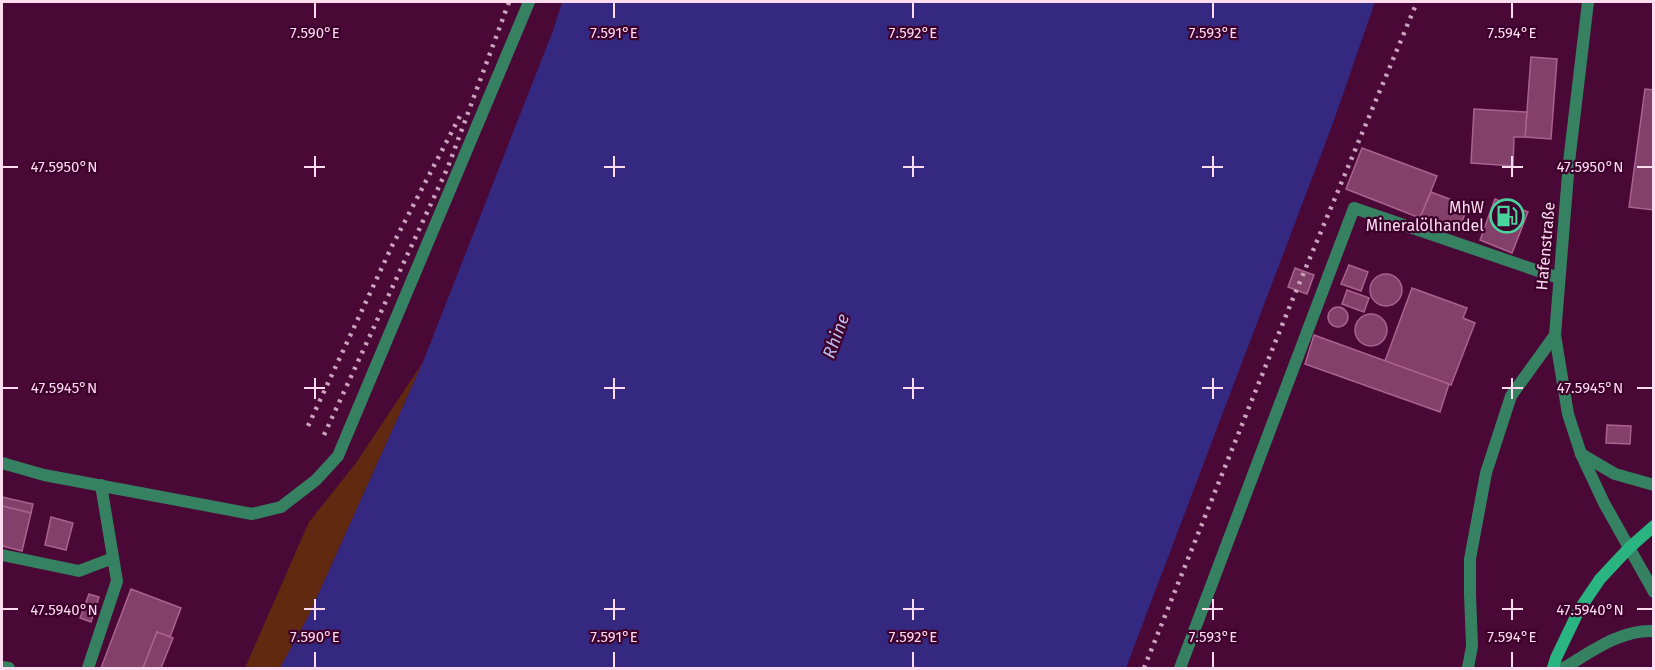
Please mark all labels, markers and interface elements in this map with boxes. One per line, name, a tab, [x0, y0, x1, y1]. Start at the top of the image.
text: 7.590°E	[290, 24, 340, 42]
text: 7.591°E	[590, 24, 638, 42]
text: 7.592°E	[889, 24, 937, 42]
text: 7.593°E	[1189, 24, 1237, 42]
text: 7.594°E	[1487, 24, 1537, 42]
text: 47.5950°N	[30, 158, 98, 176]
text: 47.5950°N	[1556, 158, 1624, 176]
place label: MhW Mineralölhandel	[1366, 198, 1484, 235]
fuel station icon: MhW Mineralölhandel	[1489, 198, 1525, 234]
street label: Hafenstraße	[1532, 201, 1559, 291]
water label: Rhine	[818, 311, 854, 361]
text: 47.5945°N	[31, 379, 97, 397]
text: 47.5945°N	[1557, 379, 1623, 397]
text: 47.5940°N	[30, 601, 98, 619]
text: 47.5940°N	[1556, 601, 1624, 619]
text: 7.590°E	[290, 628, 340, 646]
text: 7.591°E	[590, 628, 638, 646]
text: 7.592°E	[889, 628, 937, 646]
text: 7.593°E	[1189, 628, 1237, 646]
text: 7.594°E	[1487, 628, 1537, 646]

